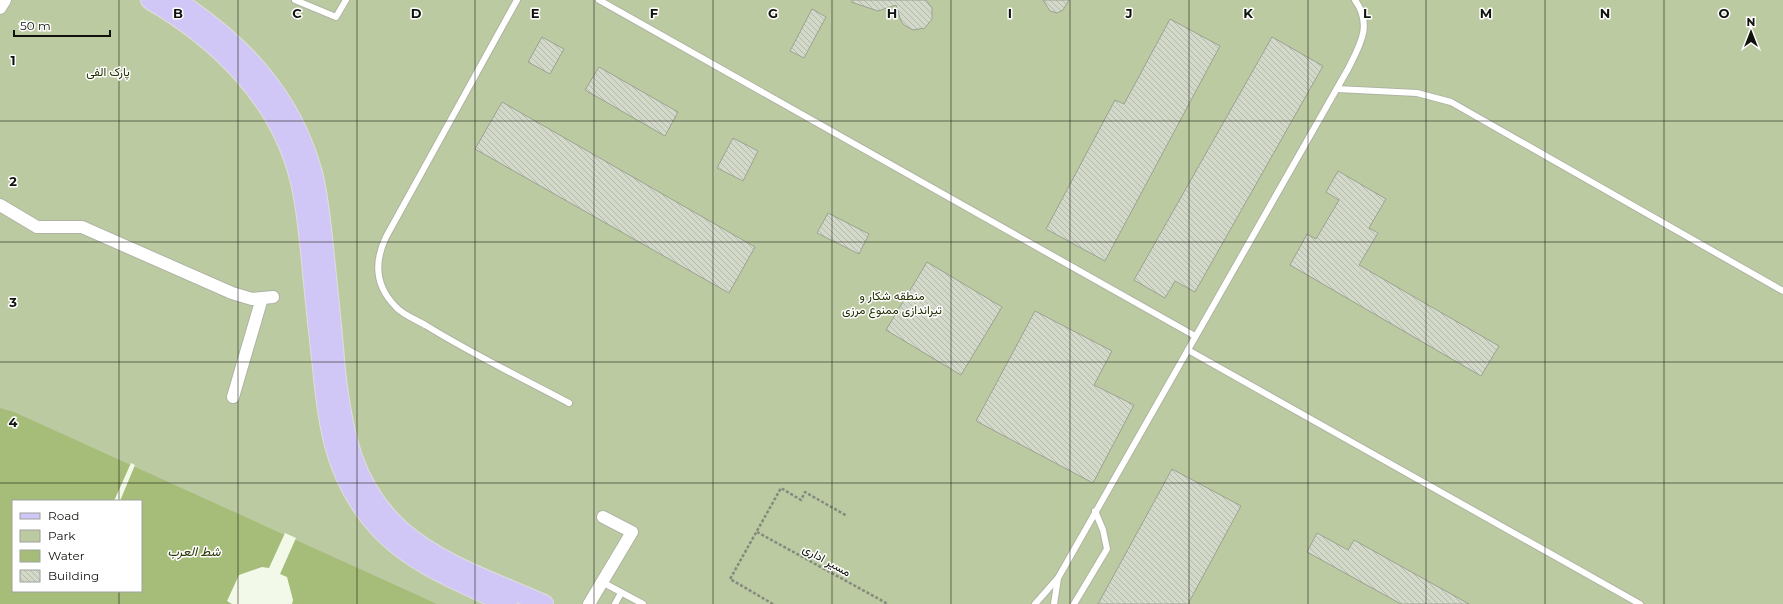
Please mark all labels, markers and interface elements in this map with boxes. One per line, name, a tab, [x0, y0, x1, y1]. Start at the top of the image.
text: B	[173, 5, 183, 21]
text: C	[292, 5, 302, 21]
text: D	[411, 5, 422, 21]
text: E	[531, 5, 540, 21]
text: F	[650, 5, 658, 21]
text: G	[768, 5, 778, 21]
text: H	[887, 5, 897, 21]
text: I	[1008, 5, 1012, 21]
text: J	[1124, 5, 1133, 21]
text: K	[1243, 5, 1253, 21]
text: L	[1363, 5, 1371, 21]
text: M	[1480, 5, 1492, 21]
text: N	[1600, 5, 1610, 21]
text: O	[1719, 5, 1730, 21]
scale bar	[14, 12, 110, 38]
north arrow	[1731, 12, 1771, 52]
text: N	[1747, 15, 1755, 29]
text: 50 m	[20, 18, 51, 33]
text: 1	[10, 52, 16, 68]
park label: پارک الفی	[86, 64, 130, 80]
text: 2	[9, 173, 17, 189]
park label: منطقه شکار و تیراندازی ممنوع مرزی	[842, 288, 942, 319]
text: 3	[8, 294, 17, 310]
text: 4	[9, 414, 18, 430]
legend	[12, 500, 142, 592]
text: Road	[48, 508, 79, 523]
text: Park	[48, 528, 76, 543]
street label: مسیر اداری	[800, 541, 854, 580]
water label: شط العرب	[167, 543, 221, 560]
text: Water	[48, 548, 85, 563]
text: Building	[48, 568, 99, 583]

